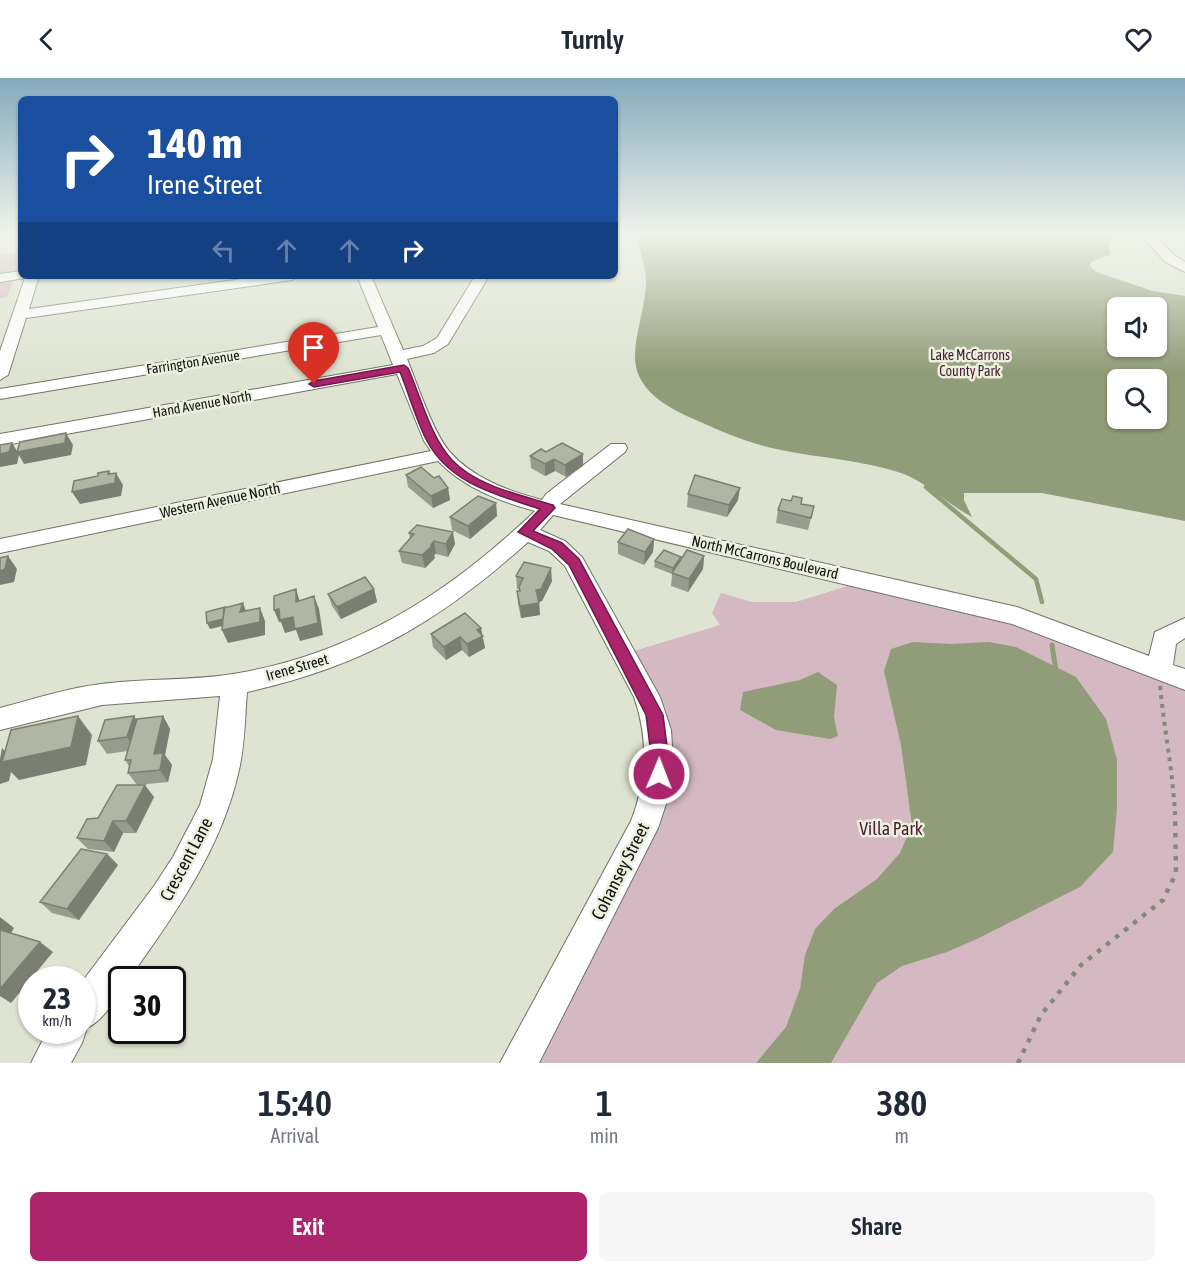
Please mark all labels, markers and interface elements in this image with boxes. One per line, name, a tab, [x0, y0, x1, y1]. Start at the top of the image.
icon: back	[30, 23, 63, 56]
icon: heart	[1122, 23, 1155, 56]
text: Turnly	[561, 24, 624, 55]
text: 140 m	[147, 119, 242, 167]
icon: right	[48, 120, 126, 198]
text: Irene Street	[147, 169, 262, 200]
icon: left	[207, 234, 240, 267]
icon: ahead	[270, 234, 303, 267]
icon: ahead	[333, 234, 366, 267]
icon: right	[396, 234, 429, 267]
map controls	[1107, 297, 1167, 429]
button: sound	[1107, 297, 1167, 357]
pin	[288, 322, 339, 384]
icon: arrive	[297, 331, 330, 364]
street label: Farrington Avenue	[145, 347, 241, 377]
park label: Lake McCarrons County Park	[930, 347, 1010, 379]
button: search	[1107, 369, 1167, 429]
street label: Hand Avenue North	[151, 387, 253, 421]
street label: Western Avenue North	[158, 479, 282, 521]
street label: North McCarrons Boulevard	[690, 532, 840, 582]
street label: Irene Street	[264, 650, 330, 684]
position arrow	[627, 742, 691, 806]
street label: Crescent Lane	[155, 814, 217, 904]
park label: Villa Park	[859, 818, 923, 839]
street label: Cohansey Street	[587, 819, 653, 923]
speed limit sign: 30	[108, 966, 186, 1044]
text: 23	[43, 981, 71, 1015]
text: km/h	[42, 1012, 72, 1029]
text: 15:40	[258, 1082, 332, 1124]
text: 1	[596, 1082, 613, 1124]
text: 380	[876, 1082, 927, 1124]
text: Arrival	[270, 1124, 319, 1147]
text: min	[590, 1124, 619, 1147]
text: m	[895, 1124, 909, 1147]
button: Exit	[30, 1192, 587, 1261]
button: Share	[599, 1192, 1155, 1261]

